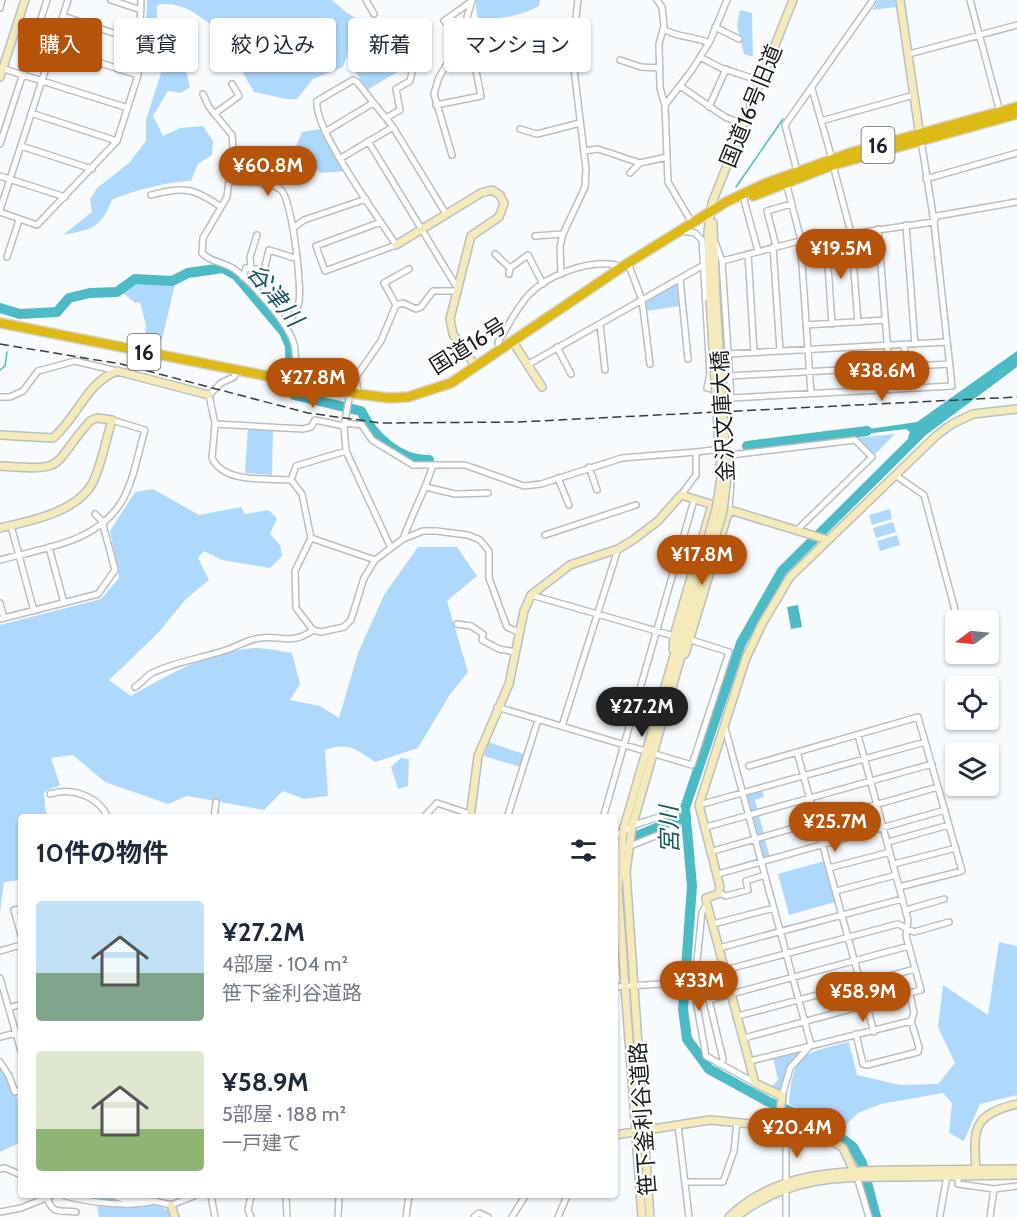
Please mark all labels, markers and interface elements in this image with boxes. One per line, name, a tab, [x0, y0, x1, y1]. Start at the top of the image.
chip: 購入	[18, 18, 102, 72]
chip: 賃貸	[114, 18, 198, 72]
chip: 絞り込み	[210, 18, 336, 72]
chip: 新着	[348, 18, 432, 72]
chip: マンション	[444, 18, 591, 72]
street label: 国道16号旧道	[714, 41, 788, 171]
road number: 16	[862, 127, 894, 163]
pin: ¥60.8M	[219, 146, 317, 197]
text: ¥60.8M	[233, 153, 303, 177]
pin: ¥19.5M	[792, 229, 890, 280]
text: ¥19.5M	[810, 236, 872, 260]
water label: 谷津川	[241, 258, 311, 334]
street label: 国道16号	[425, 312, 511, 380]
road number: 16	[128, 334, 160, 370]
street label: 金沢文庫大橋	[706, 349, 740, 483]
pin: ¥38.6M	[833, 351, 931, 402]
pin: ¥27.8M	[264, 358, 362, 409]
text: ¥38.6M	[848, 358, 916, 382]
text: ¥27.8M	[280, 365, 346, 389]
pin: ¥17.8M	[653, 535, 751, 586]
text: ¥17.8M	[671, 542, 733, 566]
north arrow	[945, 610, 999, 664]
map controls	[945, 610, 999, 796]
button: locate	[945, 676, 999, 730]
pin: ¥27.2M	[593, 687, 691, 738]
text: ¥27.2M	[610, 694, 674, 718]
button: layers	[945, 742, 999, 796]
pin: ¥25.7M	[786, 802, 884, 853]
water label: 宮川	[654, 803, 684, 854]
text: ¥25.7M	[803, 809, 867, 833]
icon: filters	[567, 834, 600, 867]
text: 10件の物件	[36, 837, 168, 869]
text: ¥27.2M	[222, 916, 305, 948]
icon: home	[84, 925, 156, 997]
text: 4部屋 · 104 m²	[222, 952, 348, 976]
pin: ¥33M	[663, 961, 735, 1012]
text: ¥33M	[674, 968, 724, 992]
pin: ¥58.9M	[814, 972, 912, 1023]
text: ¥58.9M	[830, 979, 896, 1003]
text: 笹下釜利谷道路	[222, 981, 362, 1005]
street label: 笹下釜利谷道路	[624, 1041, 662, 1197]
text: ¥58.9M	[222, 1066, 309, 1098]
icon: home	[84, 1075, 156, 1147]
text: 5部屋 · 188 m²	[222, 1102, 346, 1126]
pin: ¥20.4M	[748, 1108, 846, 1159]
text: ¥20.4M	[762, 1115, 832, 1139]
text: 一戸建て	[222, 1131, 302, 1155]

